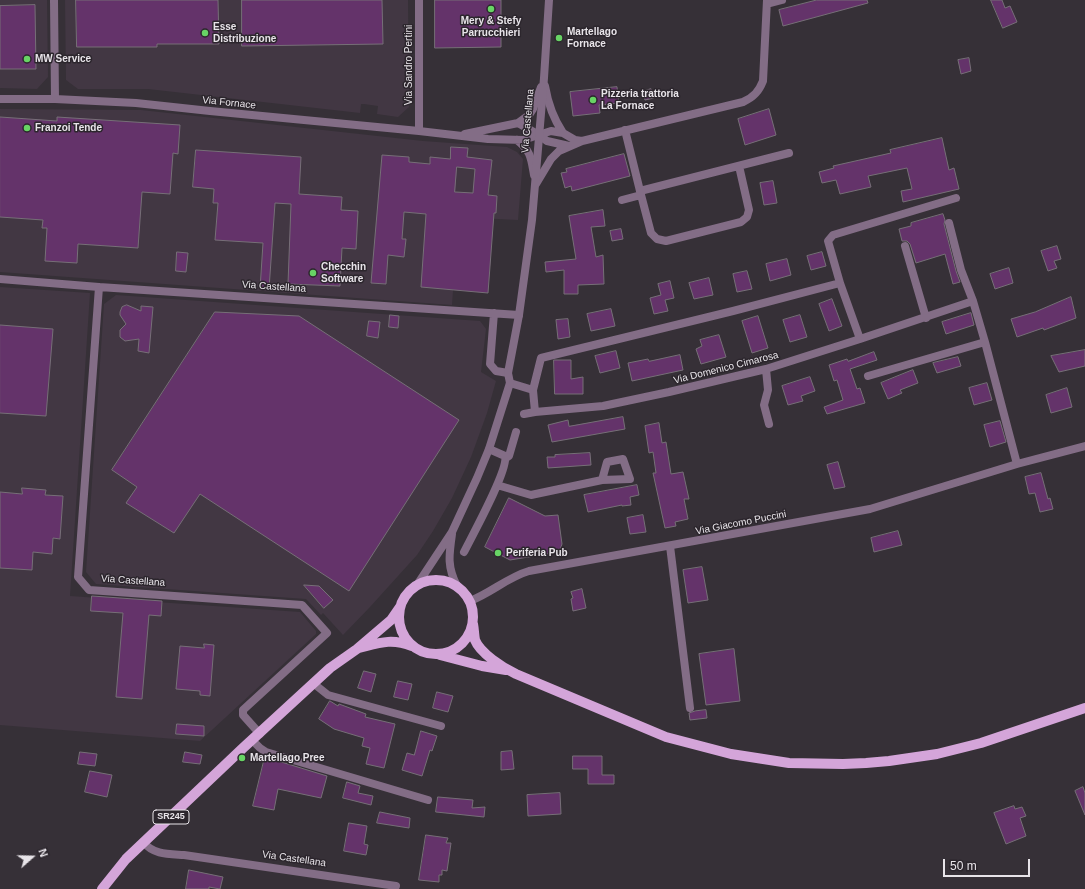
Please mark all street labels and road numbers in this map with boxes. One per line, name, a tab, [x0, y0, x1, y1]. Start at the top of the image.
street label: Via Sandro Pertini	[403, 25, 415, 105]
street label: Via Castellana	[519, 88, 537, 154]
street label: Via Fornace	[202, 94, 256, 112]
street label: Via Castellana	[242, 279, 306, 295]
street label: Via Domenico Cimarosa	[672, 349, 780, 387]
street label: Via Giacomo Puccini	[695, 508, 787, 538]
street label: Via Castellana	[101, 573, 165, 589]
road number: SR245	[153, 810, 189, 824]
street label: Via Castellana	[261, 849, 327, 869]

